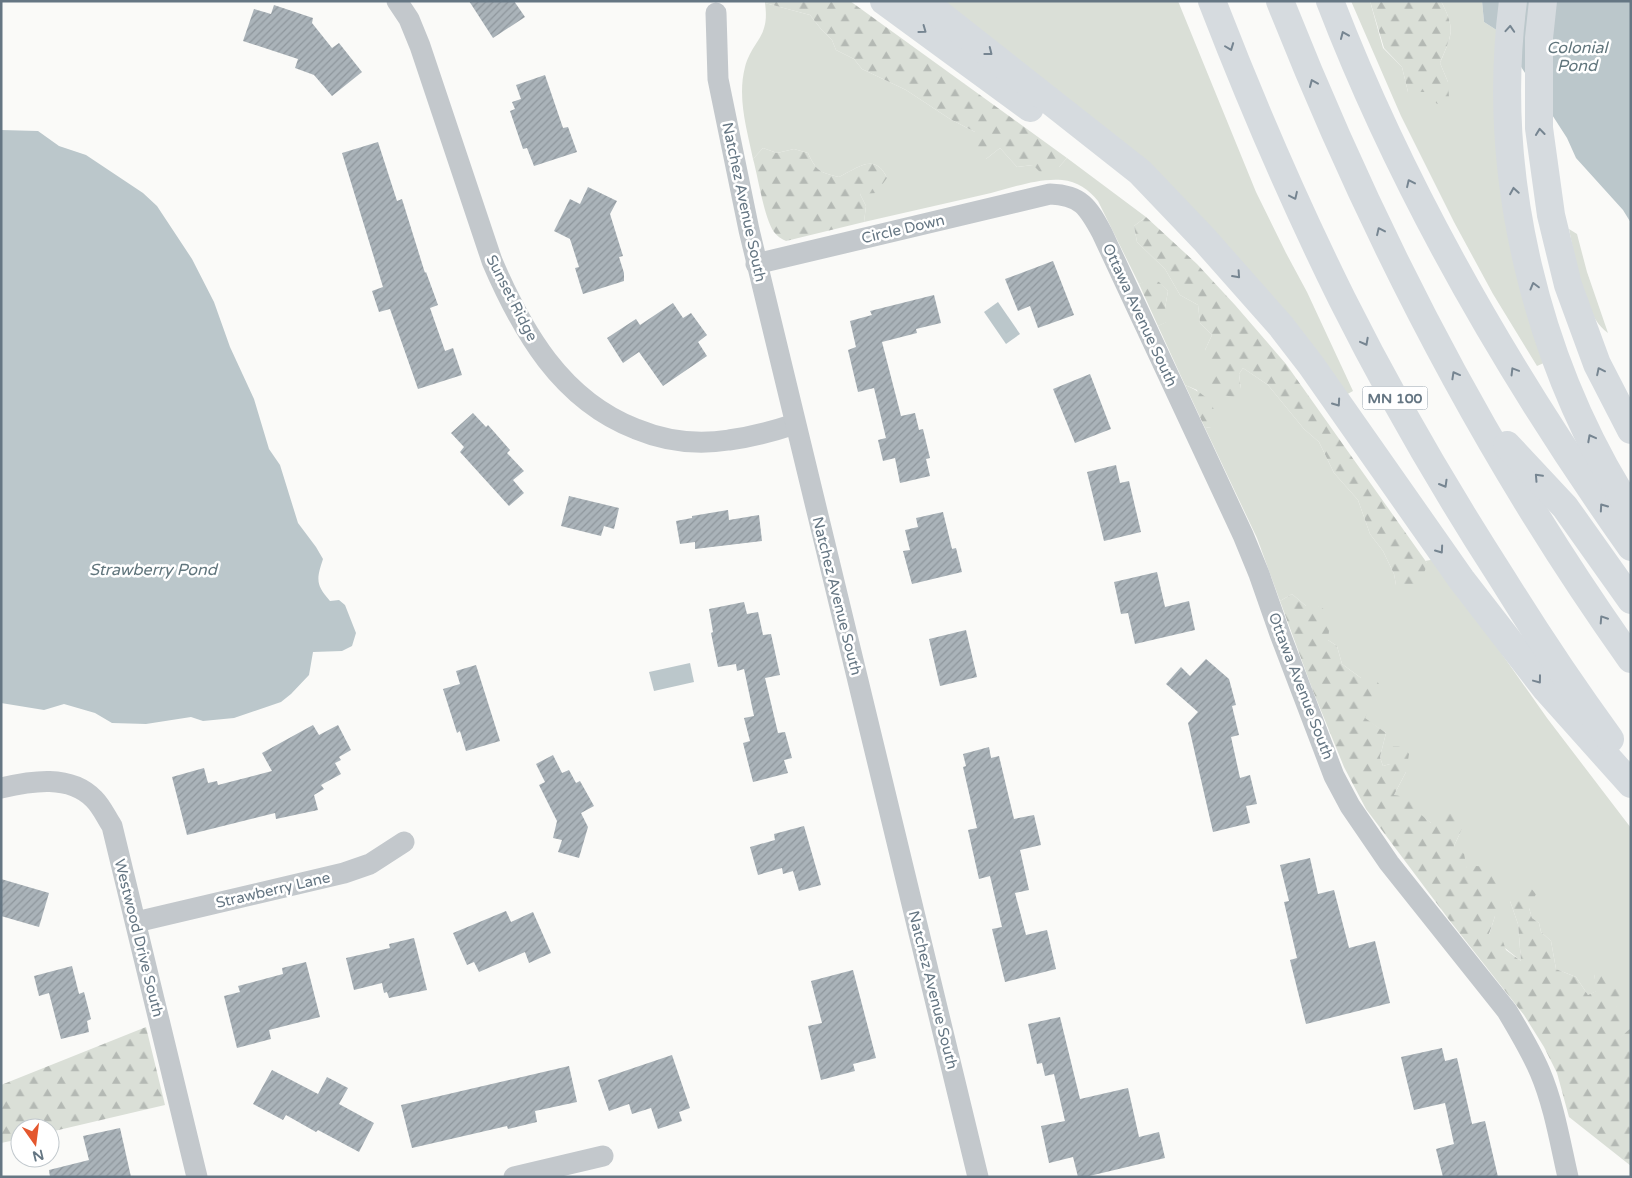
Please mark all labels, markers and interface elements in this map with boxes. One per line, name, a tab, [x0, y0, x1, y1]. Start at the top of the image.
one-way arrow	[918, 24, 927, 33]
one-way arrow	[1505, 25, 1516, 33]
one-way arrow	[1340, 31, 1350, 40]
water label: Colonial Pond	[1546, 38, 1610, 76]
one-way arrow	[1223, 42, 1234, 51]
one-way arrow	[983, 47, 992, 55]
one-way arrow	[1308, 79, 1319, 88]
street label: Natchez Avenue South	[718, 120, 770, 284]
one-way arrow	[1535, 128, 1546, 136]
one-way arrow	[1406, 179, 1417, 188]
one-way arrow	[1509, 187, 1519, 196]
one-way arrow	[1287, 191, 1298, 200]
street label: Circle Down	[860, 211, 946, 247]
one-way arrow	[1376, 227, 1386, 236]
street label: Ottawa Avenue South	[1099, 240, 1181, 390]
street label: Sunset Ridge	[483, 252, 541, 344]
one-way arrow	[1231, 270, 1240, 279]
one-way arrow	[1529, 281, 1540, 290]
one-way arrow	[1359, 337, 1369, 346]
one-way arrow	[1596, 367, 1606, 376]
one-way arrow	[1510, 368, 1520, 377]
one-way arrow	[1452, 372, 1462, 381]
road number: MN 100	[1362, 386, 1428, 409]
one-way arrow	[1331, 397, 1340, 407]
one-way arrow	[1587, 434, 1597, 443]
one-way arrow	[1535, 474, 1544, 483]
one-way arrow	[1438, 478, 1448, 487]
one-way arrow	[1600, 503, 1609, 513]
street label: Natchez Avenue South	[809, 515, 865, 677]
one-way arrow	[1434, 544, 1443, 554]
water label: Strawberry Pond	[89, 560, 219, 580]
street label: Ottawa Avenue South	[1265, 610, 1337, 762]
one-way arrow	[1600, 615, 1609, 625]
one-way arrow	[1532, 674, 1541, 684]
street label: Westwood Drive South	[111, 857, 167, 1019]
street label: Strawberry Lane	[214, 868, 332, 912]
street label: Natchez Avenue South	[905, 909, 961, 1071]
north arrow	[10, 1118, 60, 1168]
text: N	[31, 1146, 46, 1165]

